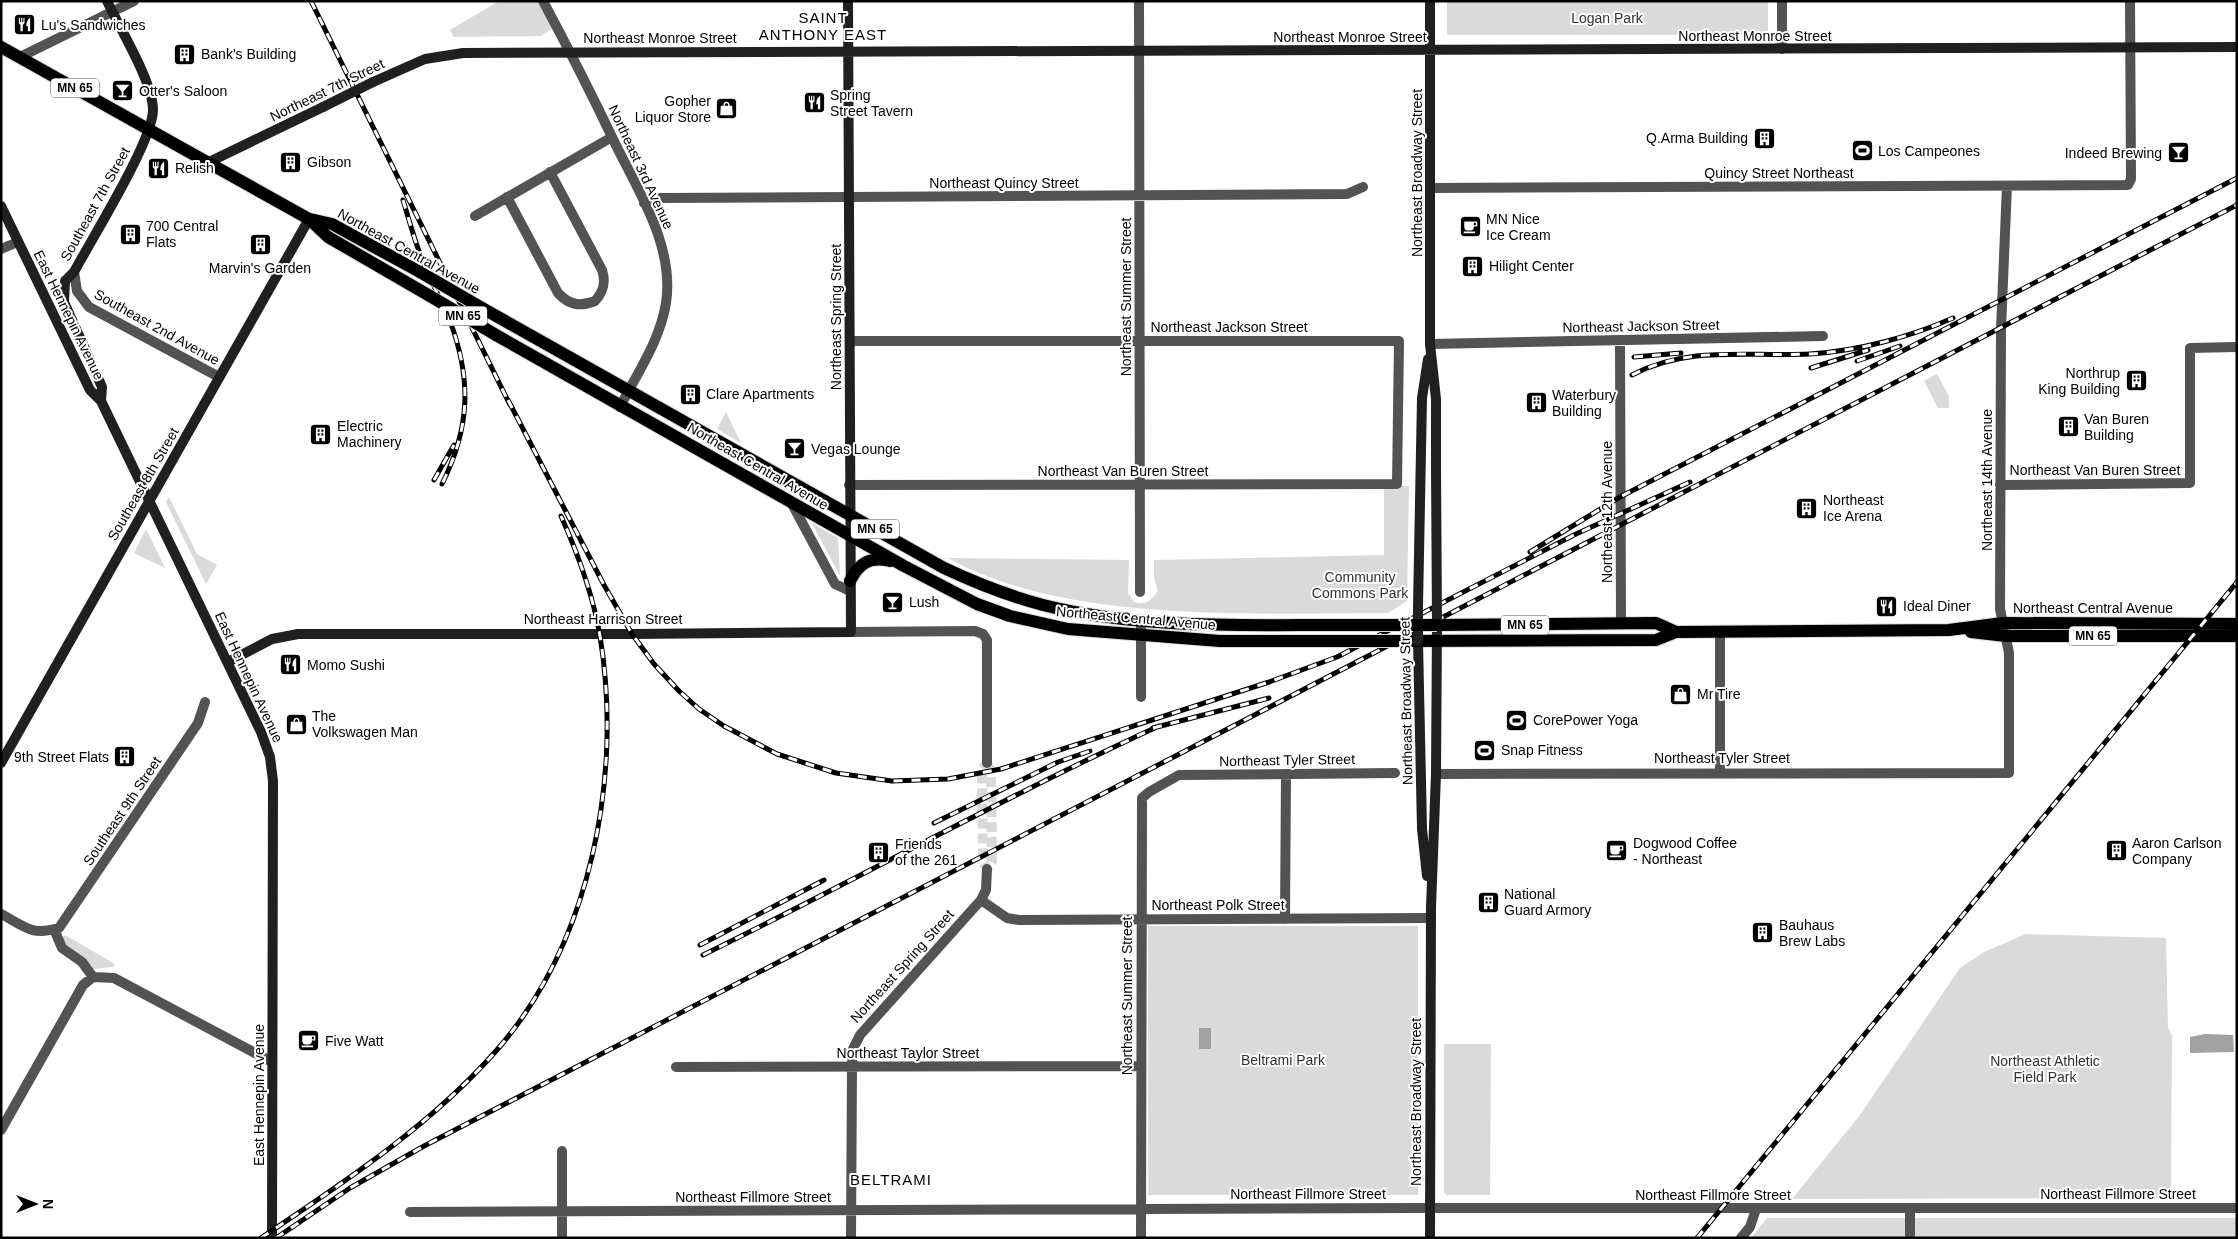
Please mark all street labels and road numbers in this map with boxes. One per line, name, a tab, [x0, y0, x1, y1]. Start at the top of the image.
street label: Northeast Monroe Street	[1678, 28, 1832, 44]
street label: Northeast Monroe Street	[1273, 29, 1427, 45]
street label: Northeast Monroe Street	[583, 30, 737, 46]
street label: Northeast 7th Street	[267, 55, 387, 125]
road number: MN 65	[51, 78, 99, 98]
street label: Northeast Broadway Street	[1409, 89, 1425, 257]
street label: Northeast 3rd Avenue	[605, 102, 677, 232]
street label: Southeast 7th Street	[57, 144, 133, 264]
street label: Quincy Street Northeast	[1704, 165, 1854, 181]
street label: Northeast Quincy Street	[929, 175, 1079, 191]
street label: Northeast Central Avenue	[335, 205, 483, 297]
street label: Northeast Summer Street	[1118, 218, 1134, 376]
street label: Northeast Spring Street	[828, 244, 844, 390]
street label: East Hennepin Avenue	[31, 248, 107, 383]
street label: Southeast 2nd Avenue	[92, 286, 223, 368]
road number: MN 65	[439, 306, 487, 326]
street label: Northeast Jackson Street	[1562, 317, 1720, 335]
street label: Northeast Jackson Street	[1150, 319, 1308, 335]
street label: Northeast 14th Avenue	[1979, 409, 1995, 551]
street label: Northeast Central Avenue	[685, 419, 831, 513]
street label: Southeast 8th Street	[104, 425, 182, 543]
street label: Northeast 12th Avenue	[1599, 441, 1615, 583]
street label: Northeast Van Buren Street	[2010, 462, 2181, 478]
street label: Northeast Van Buren Street	[1038, 463, 1209, 479]
road number: MN 65	[851, 520, 899, 538]
street label: Northeast Central Avenue	[2013, 600, 2173, 616]
street label: Northeast Central Avenue	[1056, 603, 1217, 633]
street label: East Hennepin Avenue	[212, 609, 286, 745]
street label: Northeast Harrison Street	[524, 611, 682, 627]
road number: MN 65	[1501, 616, 1549, 634]
street label: Northeast Broadway Street	[1397, 617, 1415, 785]
road number: MN 65	[2069, 626, 2117, 646]
street label: Northeast Tyler Street	[1654, 750, 1790, 766]
street label: Northeast Tyler Street	[1219, 751, 1355, 769]
street label: Southeast 9th Street	[80, 754, 164, 868]
street label: Northeast Polk Street	[1151, 897, 1285, 913]
street label: Northeast Spring Street	[847, 906, 957, 1026]
street label: Northeast Summer Street	[1119, 917, 1135, 1075]
street label: Northeast Broadway Street	[1408, 1018, 1424, 1186]
street label: East Hennepin Avenue	[251, 1024, 267, 1166]
street label: Northeast Taylor Street	[837, 1045, 980, 1061]
street label: Northeast Fillmore Street	[1230, 1186, 1386, 1202]
street label: Northeast Fillmore Street	[2040, 1186, 2196, 1202]
street label: Northeast Fillmore Street	[1635, 1187, 1791, 1203]
street label: Northeast Fillmore Street	[675, 1189, 831, 1205]

